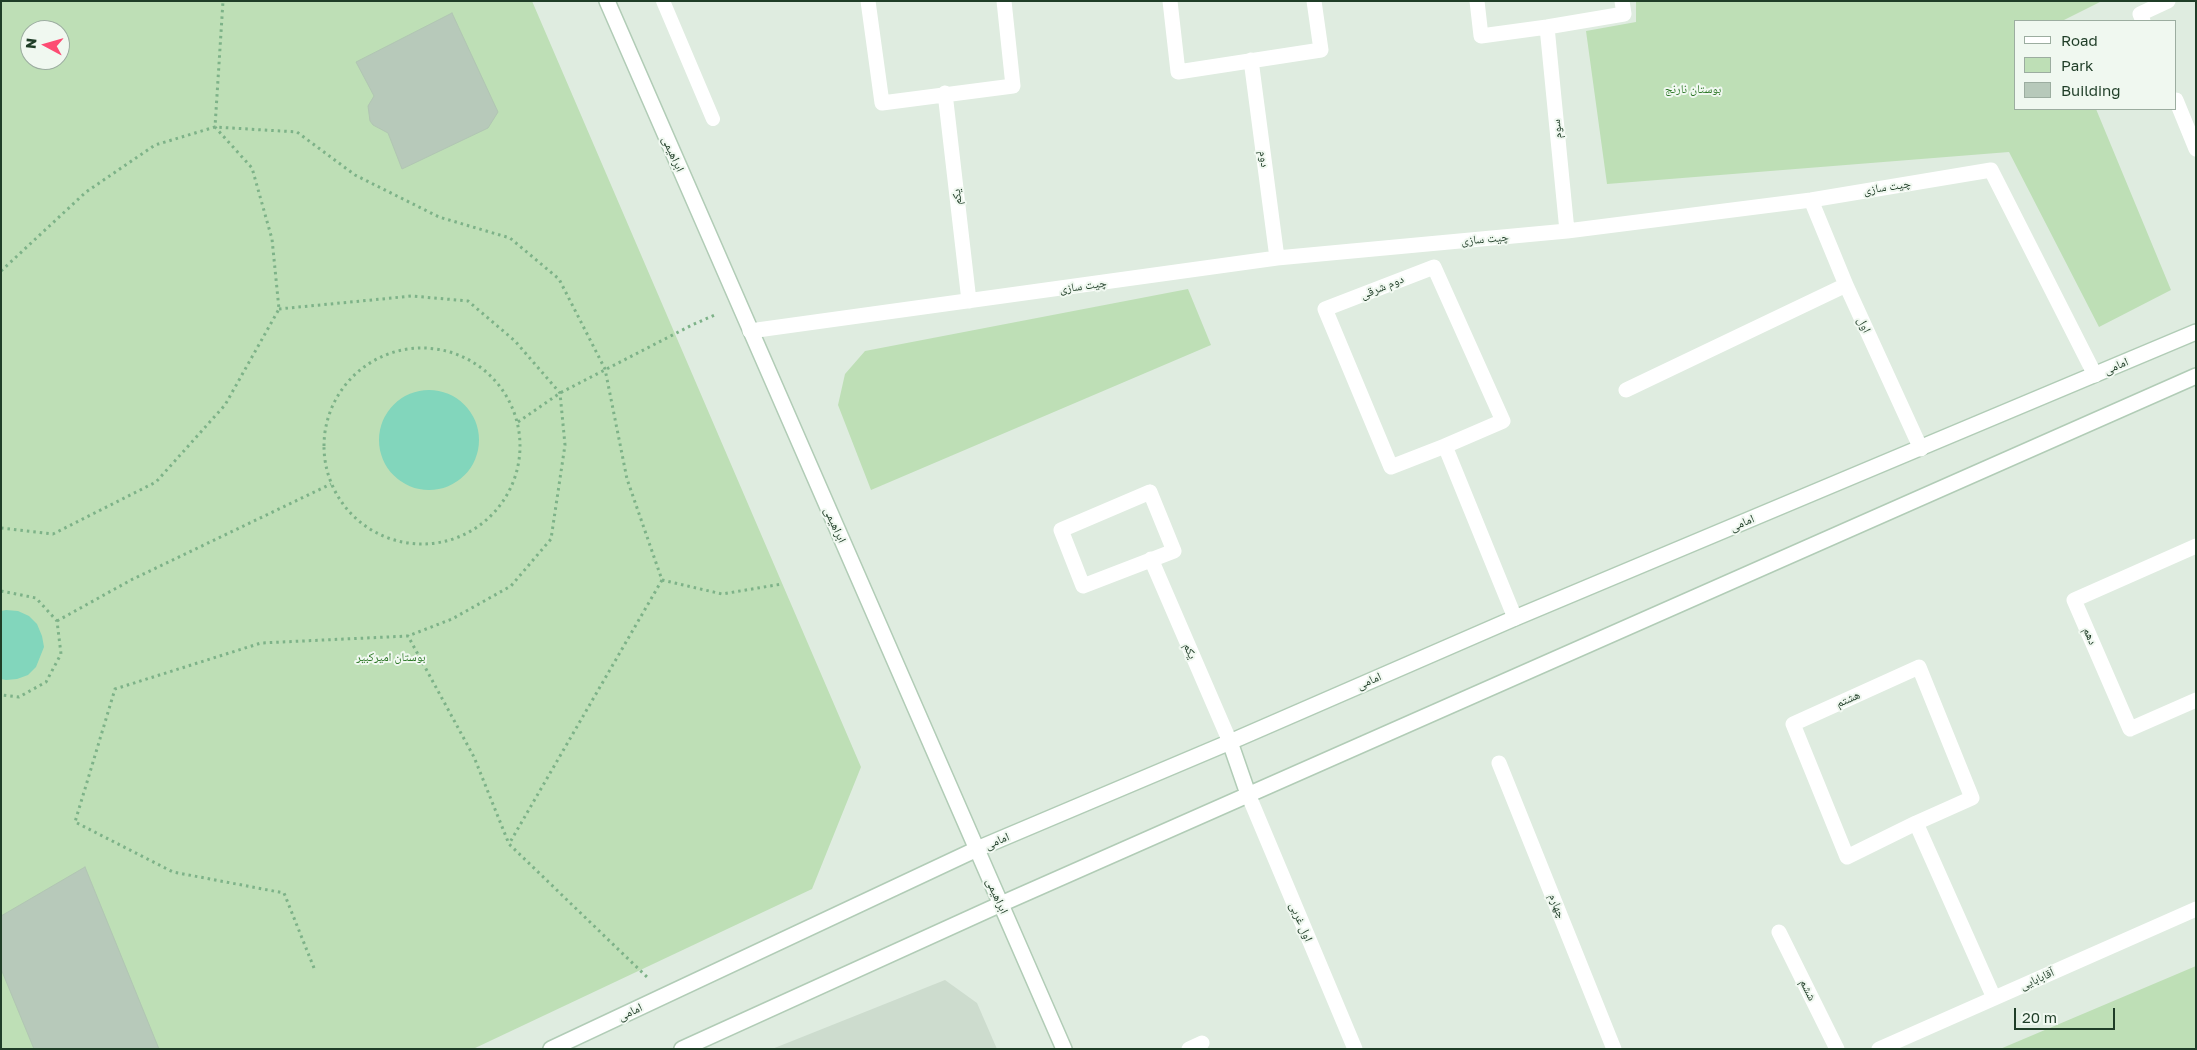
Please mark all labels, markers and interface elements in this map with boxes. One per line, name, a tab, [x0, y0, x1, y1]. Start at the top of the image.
north arrow	[20, 20, 70, 70]
legend	[2014, 20, 2177, 110]
text: Road	[2061, 31, 2098, 49]
text: N	[22, 37, 40, 50]
text: Park	[2061, 56, 2093, 74]
text: Building	[2061, 81, 2121, 99]
park label: بوستان نارنج	[1665, 82, 1721, 96]
street label: سوم	[1549, 119, 1565, 139]
street label: ابراهیمی	[659, 134, 687, 174]
street label: دوم	[1256, 150, 1272, 168]
street label: چیت سازی	[1862, 176, 1912, 198]
street label: یکم	[949, 188, 965, 206]
street label: چیت سازی	[1461, 230, 1509, 248]
street label: دوم شرقی	[1358, 272, 1406, 302]
street label: چیت سازی	[1058, 276, 1108, 296]
street label: اول	[1854, 315, 1874, 335]
street label: امامی	[2102, 354, 2130, 378]
street label: ابراهیمی	[821, 505, 849, 545]
street label: امامی	[1728, 511, 1756, 535]
street label: دهم	[2080, 625, 2100, 647]
street label: یکم	[1180, 641, 1200, 661]
park label: بوستان امیرکبیر	[356, 650, 426, 664]
street label: امامی	[1355, 669, 1383, 693]
street label: هشتم	[1834, 687, 1862, 711]
street label: امامی	[983, 829, 1011, 853]
street label: ابراهیمی	[983, 876, 1011, 916]
street label: چهارم	[1546, 891, 1568, 921]
street label: اول غربی	[1286, 900, 1316, 944]
street label: آقابابایی	[2018, 965, 2056, 993]
street label: ششم	[1797, 977, 1819, 1003]
scale bar	[2017, 998, 2118, 1030]
street label: امامی	[616, 1000, 644, 1024]
text: 20 m	[2022, 1008, 2057, 1026]

